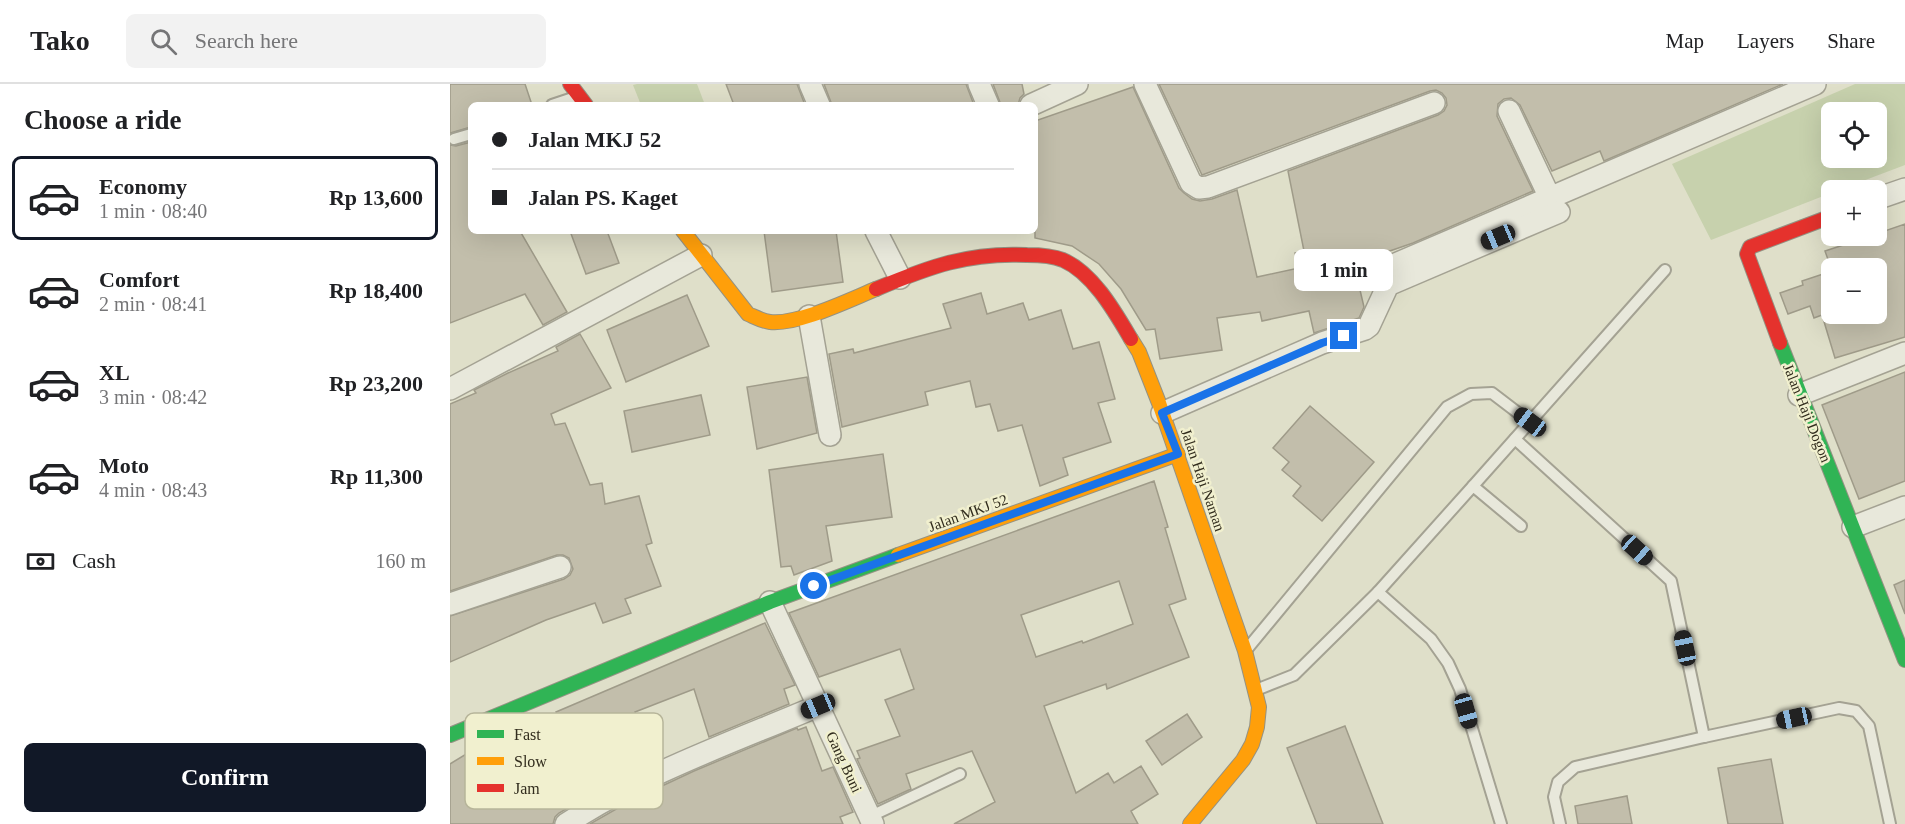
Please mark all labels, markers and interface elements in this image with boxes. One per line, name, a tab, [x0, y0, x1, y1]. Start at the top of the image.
search box	[126, 14, 546, 68]
text: Tako	[30, 25, 90, 56]
icon: search	[147, 25, 180, 58]
text: Search here	[195, 28, 298, 53]
text: Map	[1666, 29, 1704, 53]
text: Layers	[1737, 29, 1794, 53]
text: Share	[1827, 29, 1875, 53]
map controls	[1821, 102, 1887, 324]
button: locate	[1821, 102, 1887, 168]
text: Choose a ride	[24, 105, 182, 135]
text: Jalan MKJ 52	[528, 127, 661, 152]
icon: car	[27, 171, 81, 225]
text: Economy	[99, 174, 187, 199]
button: +	[1821, 180, 1887, 246]
text: Rp 13,600	[329, 185, 423, 210]
text: Jalan PS. Kaget	[528, 185, 678, 210]
text: 1 min · 08:40	[99, 200, 207, 222]
car	[1478, 222, 1518, 252]
callout: 1 min	[1294, 249, 1394, 291]
button: −	[1821, 258, 1887, 324]
text: 1 min	[1319, 259, 1368, 281]
icon: car	[27, 264, 81, 318]
text: Comfort	[99, 267, 180, 292]
text: Rp 18,400	[329, 278, 423, 303]
text: 2 min · 08:41	[99, 293, 207, 315]
route end	[1330, 322, 1357, 349]
icon: car	[27, 357, 81, 411]
text: XL	[99, 360, 130, 385]
street label: Jalan Haji Dogon	[1780, 361, 1834, 465]
text: Rp 23,200	[329, 371, 423, 396]
text: 3 min · 08:42	[99, 386, 207, 408]
car	[1510, 404, 1550, 440]
street label: Jalan Haji Naman	[1178, 427, 1228, 534]
icon: car	[27, 450, 81, 504]
text: Moto	[99, 453, 149, 478]
text: Rp 11,300	[330, 464, 423, 489]
text: 4 min · 08:43	[99, 479, 207, 501]
street label: Jalan MKJ 52	[926, 491, 1010, 535]
car	[1618, 531, 1656, 569]
icon: cash	[24, 545, 57, 578]
text: Cash	[72, 548, 116, 573]
text: 160 m	[375, 550, 426, 572]
route start	[800, 572, 827, 599]
car	[1672, 629, 1698, 667]
car	[798, 691, 838, 721]
car	[1452, 691, 1480, 731]
car	[1775, 705, 1813, 731]
legend	[465, 713, 663, 809]
text: Fast	[514, 726, 541, 743]
street label: Gang Buni	[823, 729, 865, 795]
button: Confirm	[24, 743, 426, 812]
text: Slow	[514, 753, 547, 770]
text: Jam	[514, 780, 540, 797]

